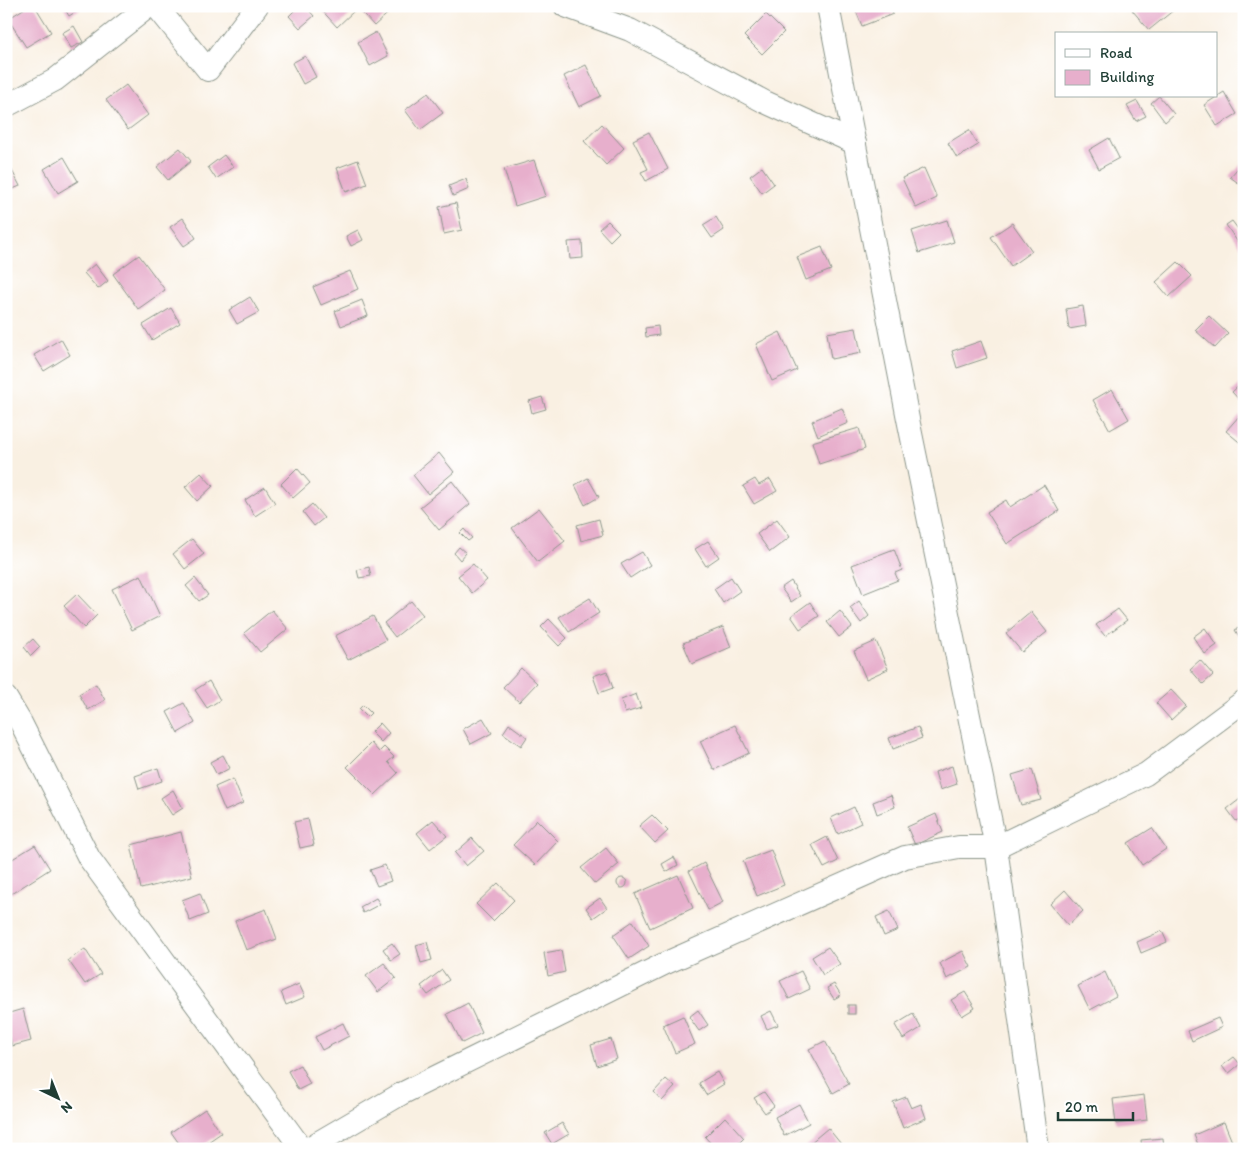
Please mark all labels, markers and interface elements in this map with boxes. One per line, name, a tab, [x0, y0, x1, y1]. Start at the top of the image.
legend	[1055, 32, 1218, 98]
text: Road	[1100, 44, 1133, 62]
text: Building	[1100, 68, 1154, 86]
north arrow	[32, 1072, 82, 1122]
scale bar	[1058, 1090, 1132, 1122]
text: N	[57, 1098, 76, 1117]
text: 20 m	[1065, 1098, 1099, 1116]

